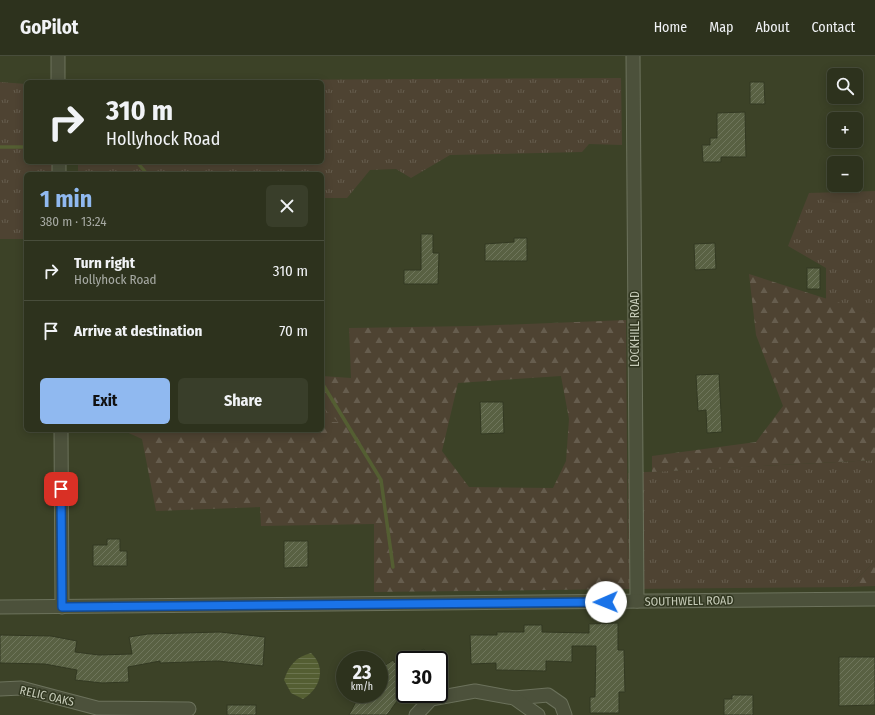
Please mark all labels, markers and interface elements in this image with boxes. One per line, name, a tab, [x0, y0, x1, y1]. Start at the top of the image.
text: GoPilot	[20, 16, 79, 39]
text: Home	[654, 19, 687, 36]
text: Map	[709, 19, 733, 36]
text: About	[755, 19, 790, 36]
text: Contact	[812, 19, 855, 36]
map controls	[827, 68, 863, 192]
button: search	[827, 68, 863, 104]
text: 310 m	[106, 94, 173, 127]
icon: right	[40, 96, 92, 148]
button: +	[827, 112, 863, 148]
text: Hollyhock Road	[106, 128, 220, 150]
button: −	[827, 156, 863, 192]
text: 1 min	[40, 185, 92, 213]
button: close	[266, 185, 308, 227]
text: 380 m · 13:24	[40, 214, 107, 229]
text: Turn right	[74, 254, 135, 272]
icon: right	[40, 260, 62, 282]
text: 310 m	[273, 262, 308, 280]
text: Hollyhock Road	[74, 272, 157, 287]
street label: LOCKHILL ROAD	[628, 291, 642, 367]
icon: arrive	[40, 320, 62, 342]
text: Arrive at destination	[74, 322, 202, 340]
text: 70 m	[279, 322, 308, 340]
button: Exit	[40, 378, 170, 424]
button: Share	[178, 378, 308, 424]
pin	[44, 472, 78, 506]
icon: arrive	[50, 478, 72, 500]
position arrow	[585, 581, 627, 623]
street label: SOUTHWELL ROAD	[645, 593, 733, 609]
speed limit sign: 30	[396, 651, 448, 703]
text: 23	[353, 660, 371, 684]
text: km/h	[351, 681, 373, 693]
street label: RELIC OAKS	[18, 683, 76, 709]

